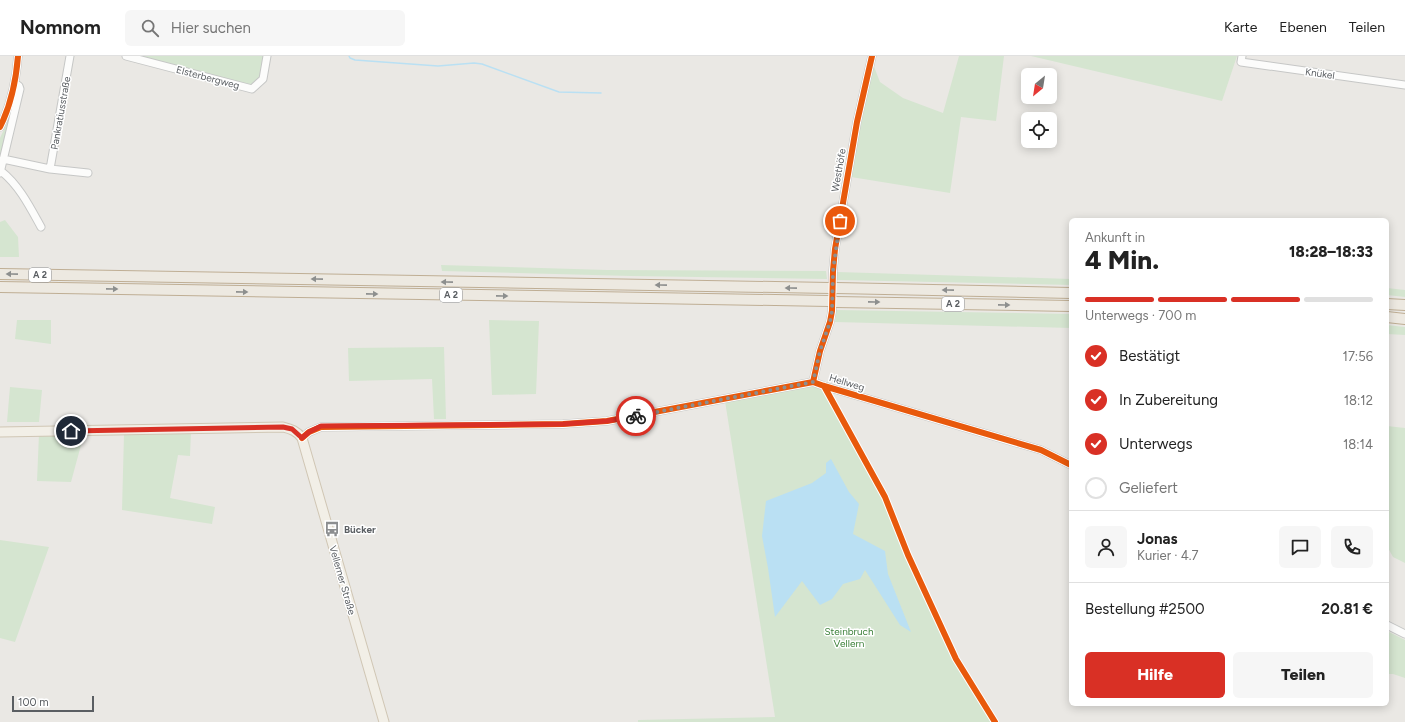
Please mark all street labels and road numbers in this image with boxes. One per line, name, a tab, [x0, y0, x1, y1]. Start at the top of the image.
street label: Elsterbergweg	[175, 63, 241, 92]
street label: Knükel	[1304, 65, 1336, 82]
street label: Pankratiusstraße	[48, 75, 73, 151]
street label: Westhöfe	[828, 147, 849, 193]
road number: A 2	[29, 268, 51, 282]
road number: A 2	[440, 288, 462, 302]
road number: A 2	[942, 297, 964, 311]
street label: Hellweg	[828, 371, 866, 394]
street label: Vellerner Straße	[326, 544, 359, 617]

